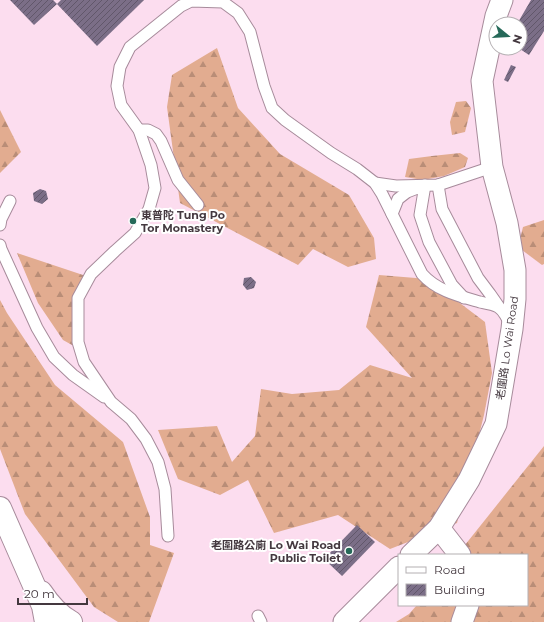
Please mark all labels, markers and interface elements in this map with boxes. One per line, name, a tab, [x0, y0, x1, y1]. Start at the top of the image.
north arrow	[488, 16, 528, 56]
text: N	[509, 33, 526, 45]
place label: 東普陀 Tung Po Tor Monastery	[141, 208, 225, 235]
marker: 東普陀 Tung Po Tor Monastery	[128, 216, 138, 226]
street label: 老圍路 Lo Wai Road	[493, 295, 521, 401]
place label: 老圍路公廁 Lo Wai Road Public Toilet	[211, 538, 341, 565]
marker: 老圍路公廁 Lo Wai Road Public Toilet	[344, 546, 354, 556]
legend	[398, 554, 528, 606]
text: Road	[434, 562, 465, 577]
scale bar	[18, 580, 87, 606]
text: Building	[434, 582, 485, 597]
text: 20 m	[24, 586, 55, 601]

